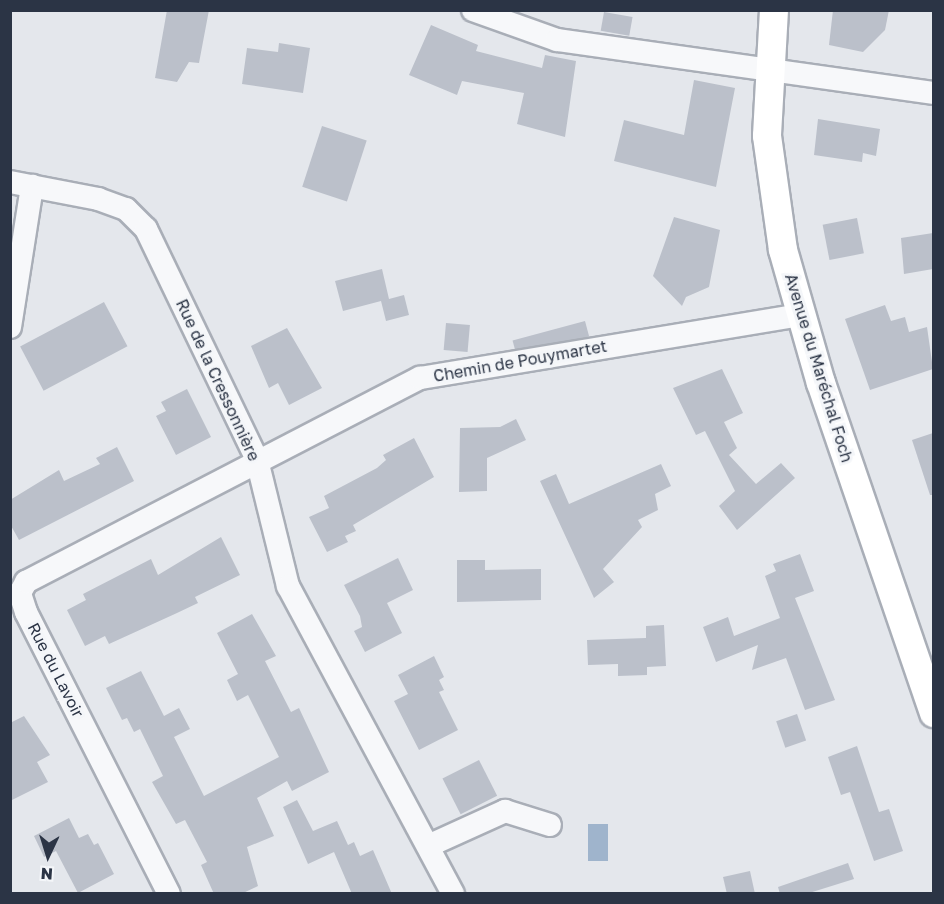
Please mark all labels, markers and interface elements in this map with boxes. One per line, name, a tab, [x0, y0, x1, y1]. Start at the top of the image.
street label: Avenue du Maréchal Foch	[781, 271, 857, 465]
street label: Rue de la Cressonnière	[172, 296, 264, 464]
street label: Chemin de Pouymartet	[432, 336, 608, 386]
street label: Rue du Lavoir	[24, 619, 88, 721]
north arrow	[18, 826, 78, 886]
text: N	[40, 864, 54, 884]

